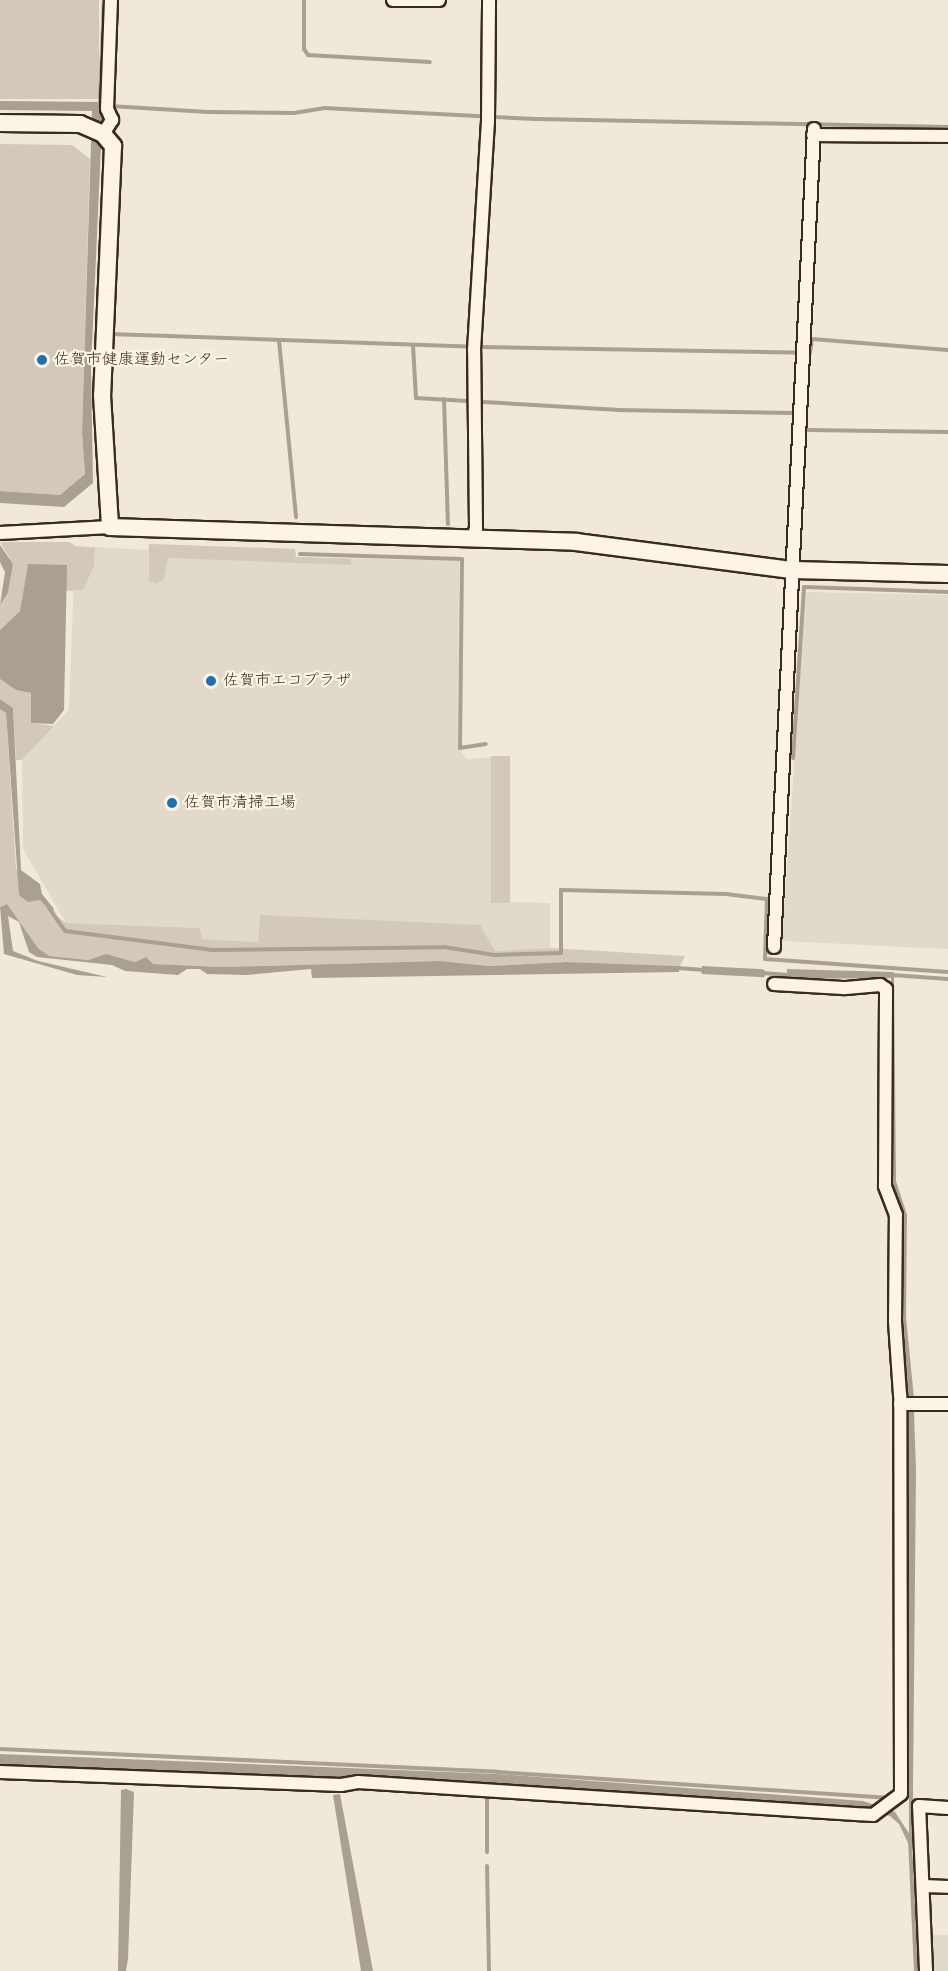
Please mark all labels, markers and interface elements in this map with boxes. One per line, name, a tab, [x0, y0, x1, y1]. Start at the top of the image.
place label: 佐賀市健康運動センター	[54, 350, 230, 370]
marker: 佐賀市健康運動センター	[35, 353, 49, 367]
place label: 佐賀市エコプラザ	[223, 671, 351, 691]
marker: 佐賀市エコプラザ	[204, 674, 218, 688]
place label: 佐賀市清掃工場	[184, 793, 296, 813]
marker: 佐賀市清掃工場	[165, 796, 179, 810]

